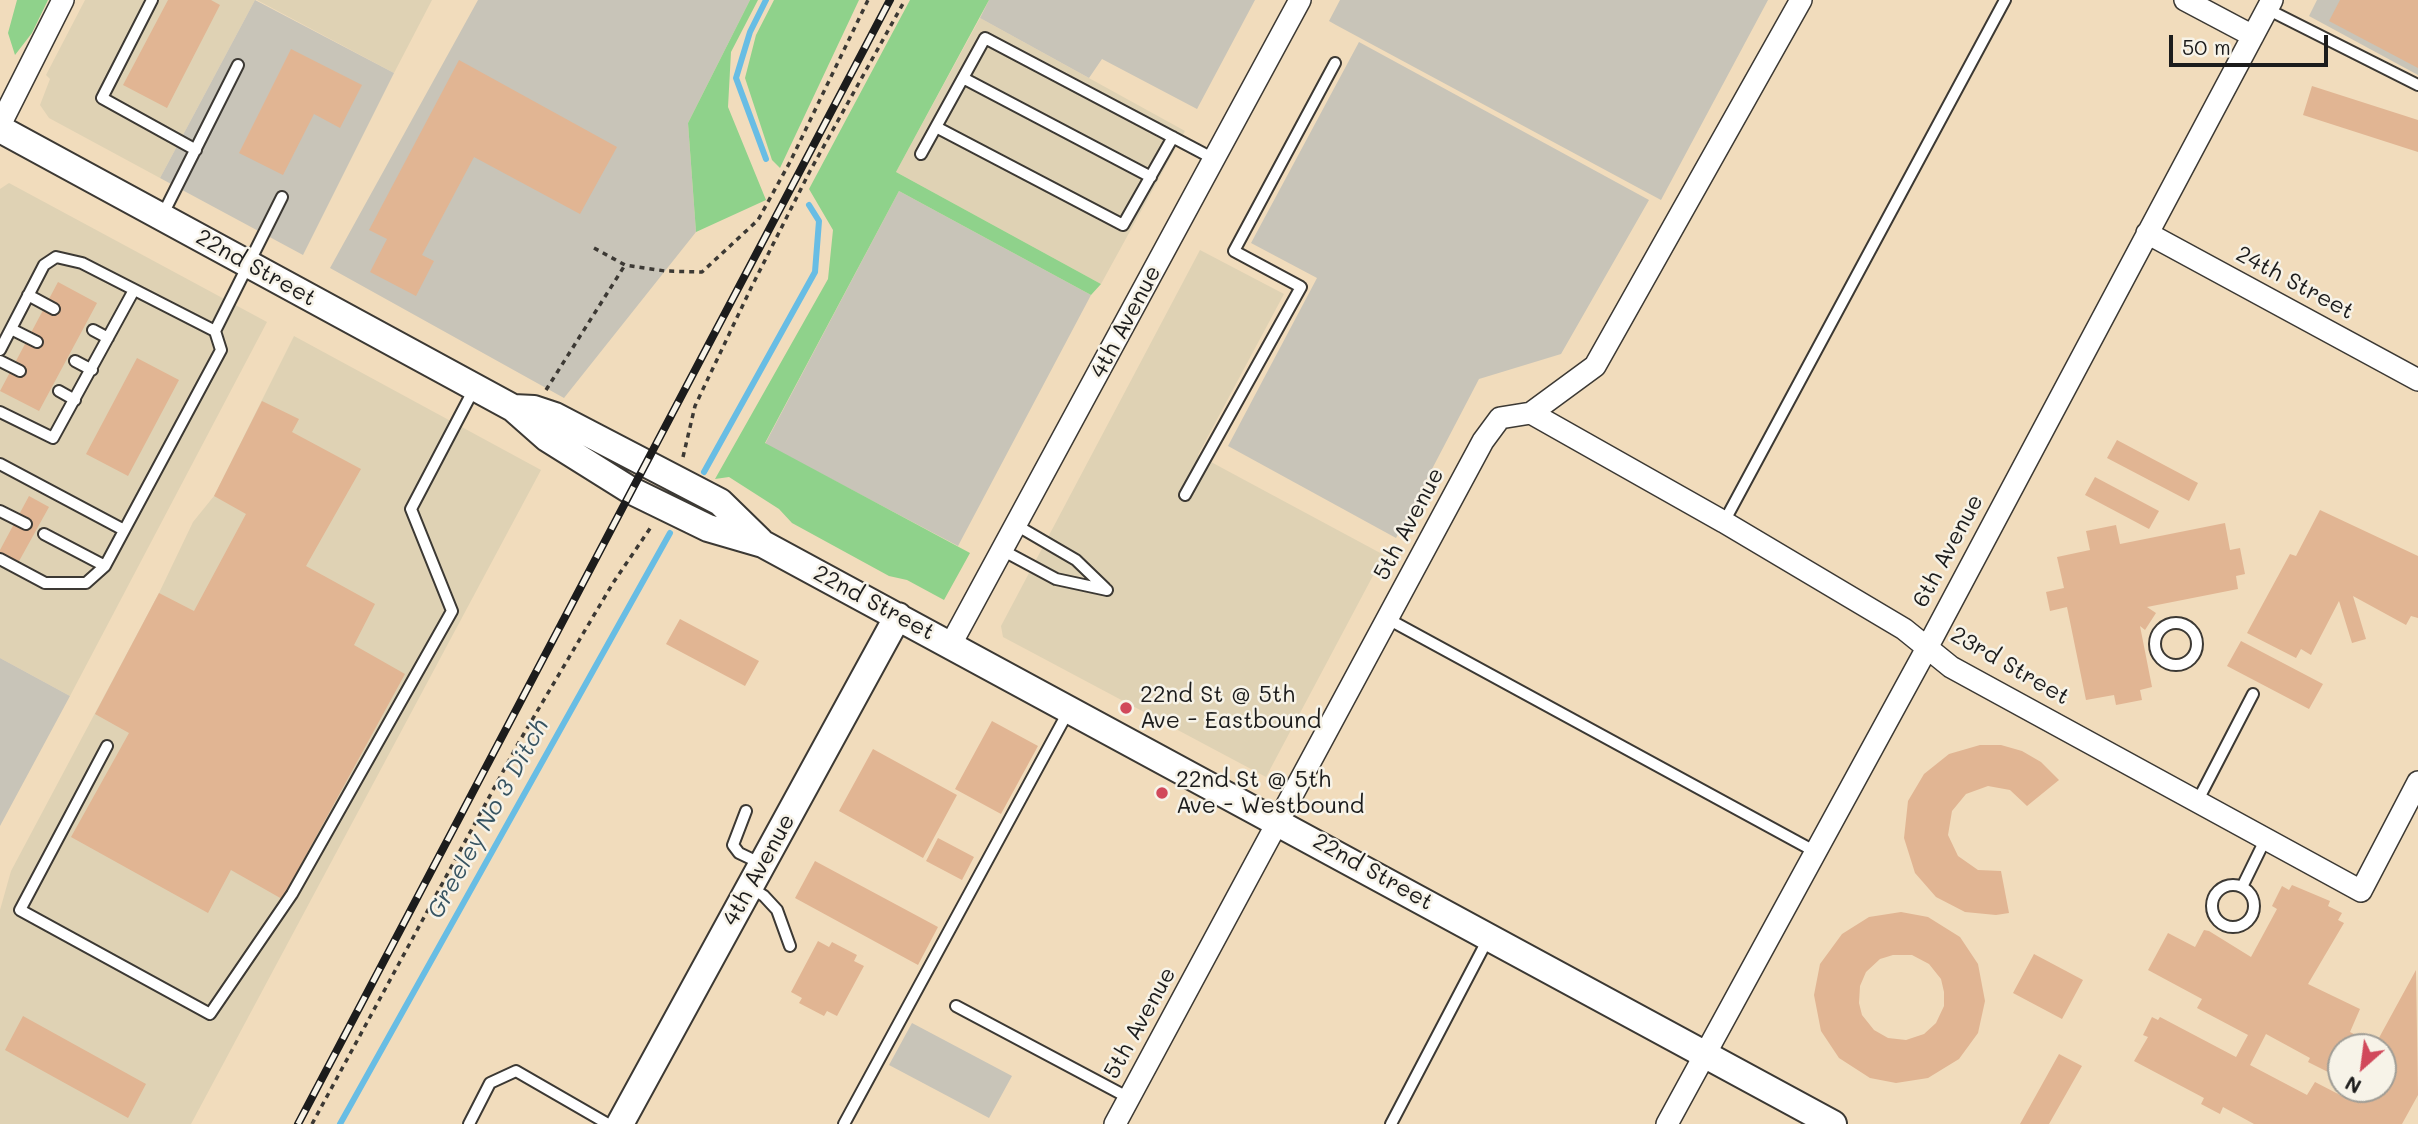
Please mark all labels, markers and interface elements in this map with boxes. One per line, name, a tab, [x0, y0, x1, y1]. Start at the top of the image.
scale bar	[2173, 21, 2332, 65]
text: 50 m	[2182, 33, 2231, 60]
street label: 22nd Street	[191, 224, 321, 312]
street label: 24th Street	[2231, 240, 2359, 326]
street label: 4th Avenue	[1085, 261, 1167, 383]
street label: 5th Avenue	[1368, 463, 1450, 585]
street label: 6th Avenue	[1907, 490, 1989, 612]
street label: 22nd Street	[809, 559, 939, 647]
street label: 23rd Street	[1946, 621, 2074, 711]
place label: 22nd St @ 5th Ave - Eastbound	[1140, 681, 1321, 735]
marker: 22nd St @ 5th Ave - Eastbound	[1118, 700, 1134, 716]
water label: Greeley No 3 Ditch	[421, 714, 555, 924]
place label: 22nd St @ 5th Ave - Westbound	[1176, 766, 1364, 820]
marker: 22nd St @ 5th Ave - Westbound	[1154, 785, 1170, 801]
street label: 4th Avenue	[717, 809, 801, 931]
street label: 22nd Street	[1308, 828, 1438, 916]
street label: 5th Avenue	[1098, 962, 1182, 1084]
north arrow	[2327, 1033, 2397, 1103]
text: N	[2341, 1071, 2365, 1100]

